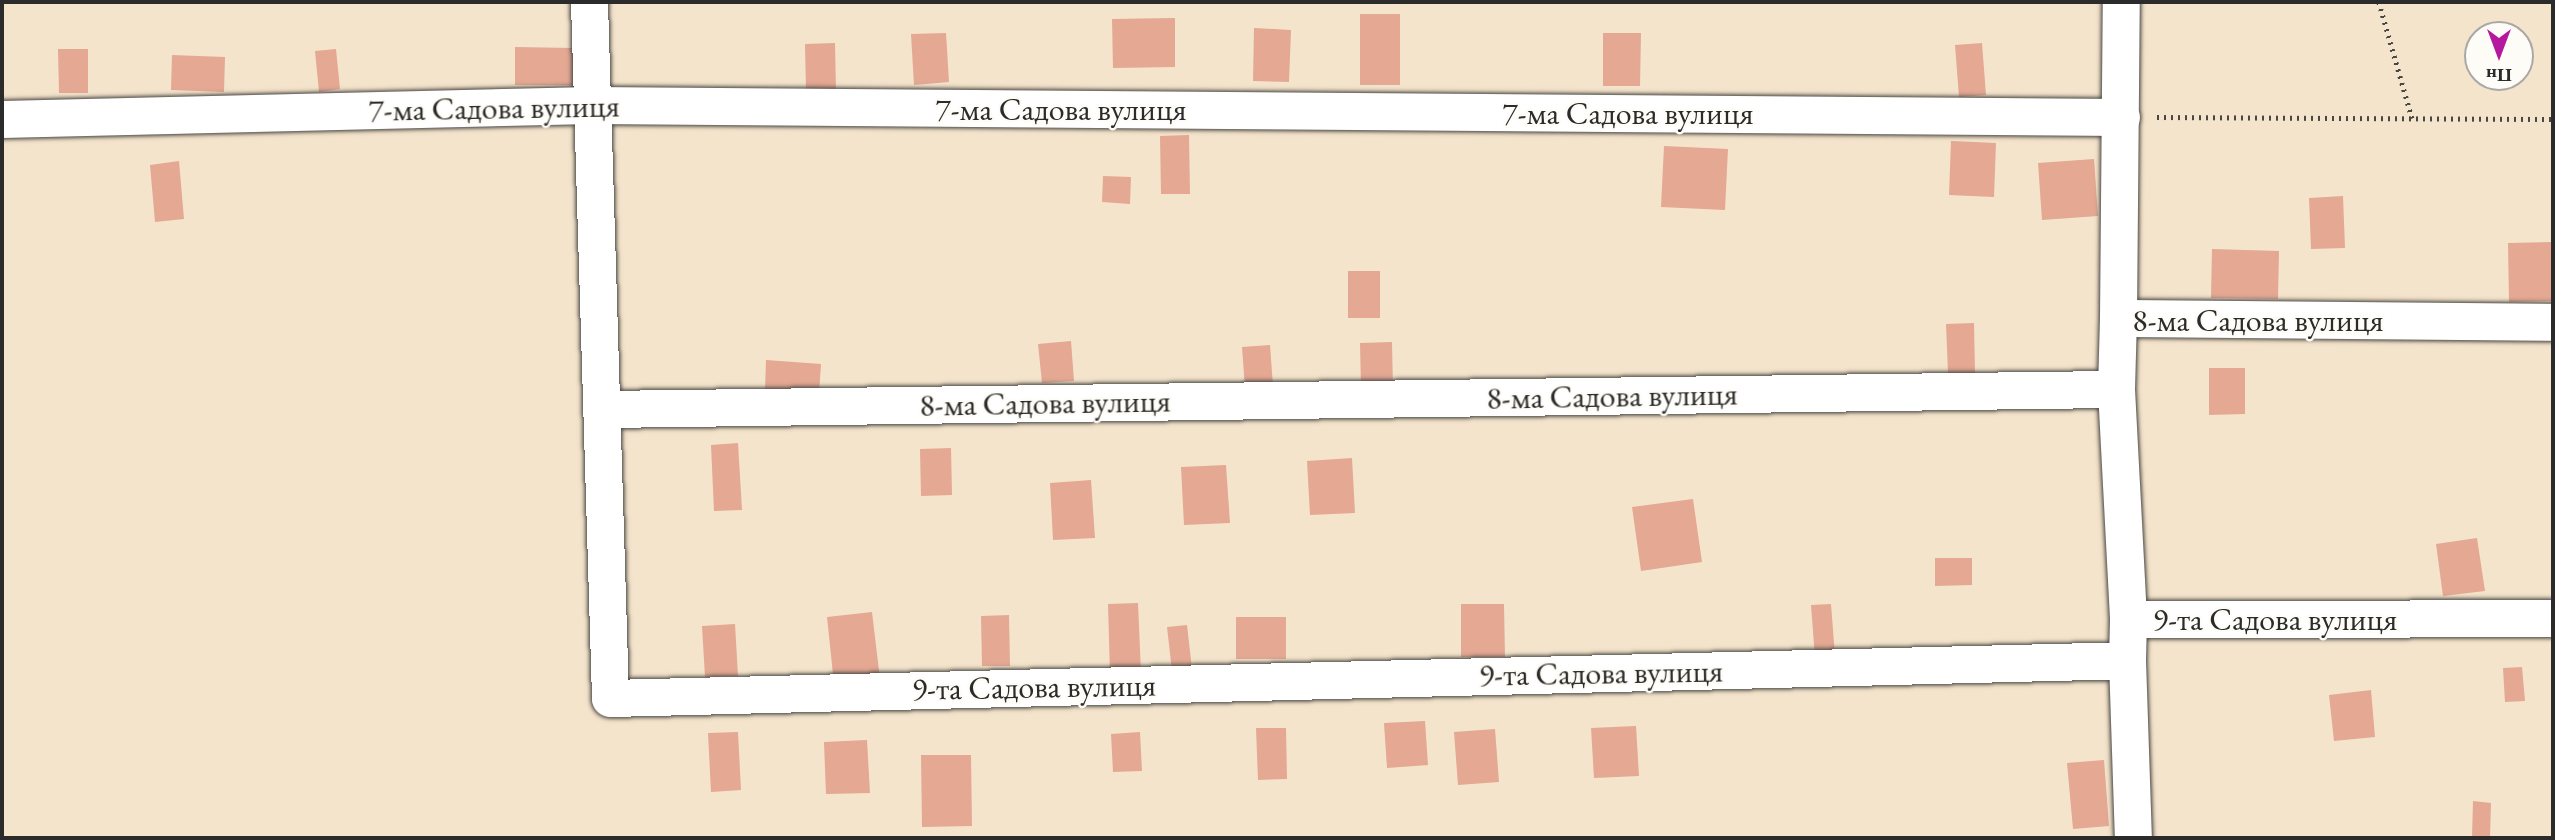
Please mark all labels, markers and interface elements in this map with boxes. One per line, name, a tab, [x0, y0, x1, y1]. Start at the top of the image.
north arrow	[2464, 21, 2534, 91]
text: Пн	[2486, 63, 2512, 88]
street label: 7-ма Садова вулиця	[368, 87, 620, 129]
street label: 7-ма Садова вулиця	[935, 90, 1187, 128]
street label: 7-ма Садова вулиця	[1502, 94, 1754, 132]
street label: 8-ма Садова вулиця	[2132, 301, 2384, 339]
street label: 8-ма Садова вулиця	[1486, 375, 1738, 417]
street label: 8-ма Садова вулиця	[919, 382, 1171, 424]
street label: 9-та Садова вулиця	[2153, 600, 2397, 638]
street label: 9-та Садова вулиця	[1478, 652, 1724, 694]
street label: 9-та Садова вулиця	[911, 666, 1157, 708]

